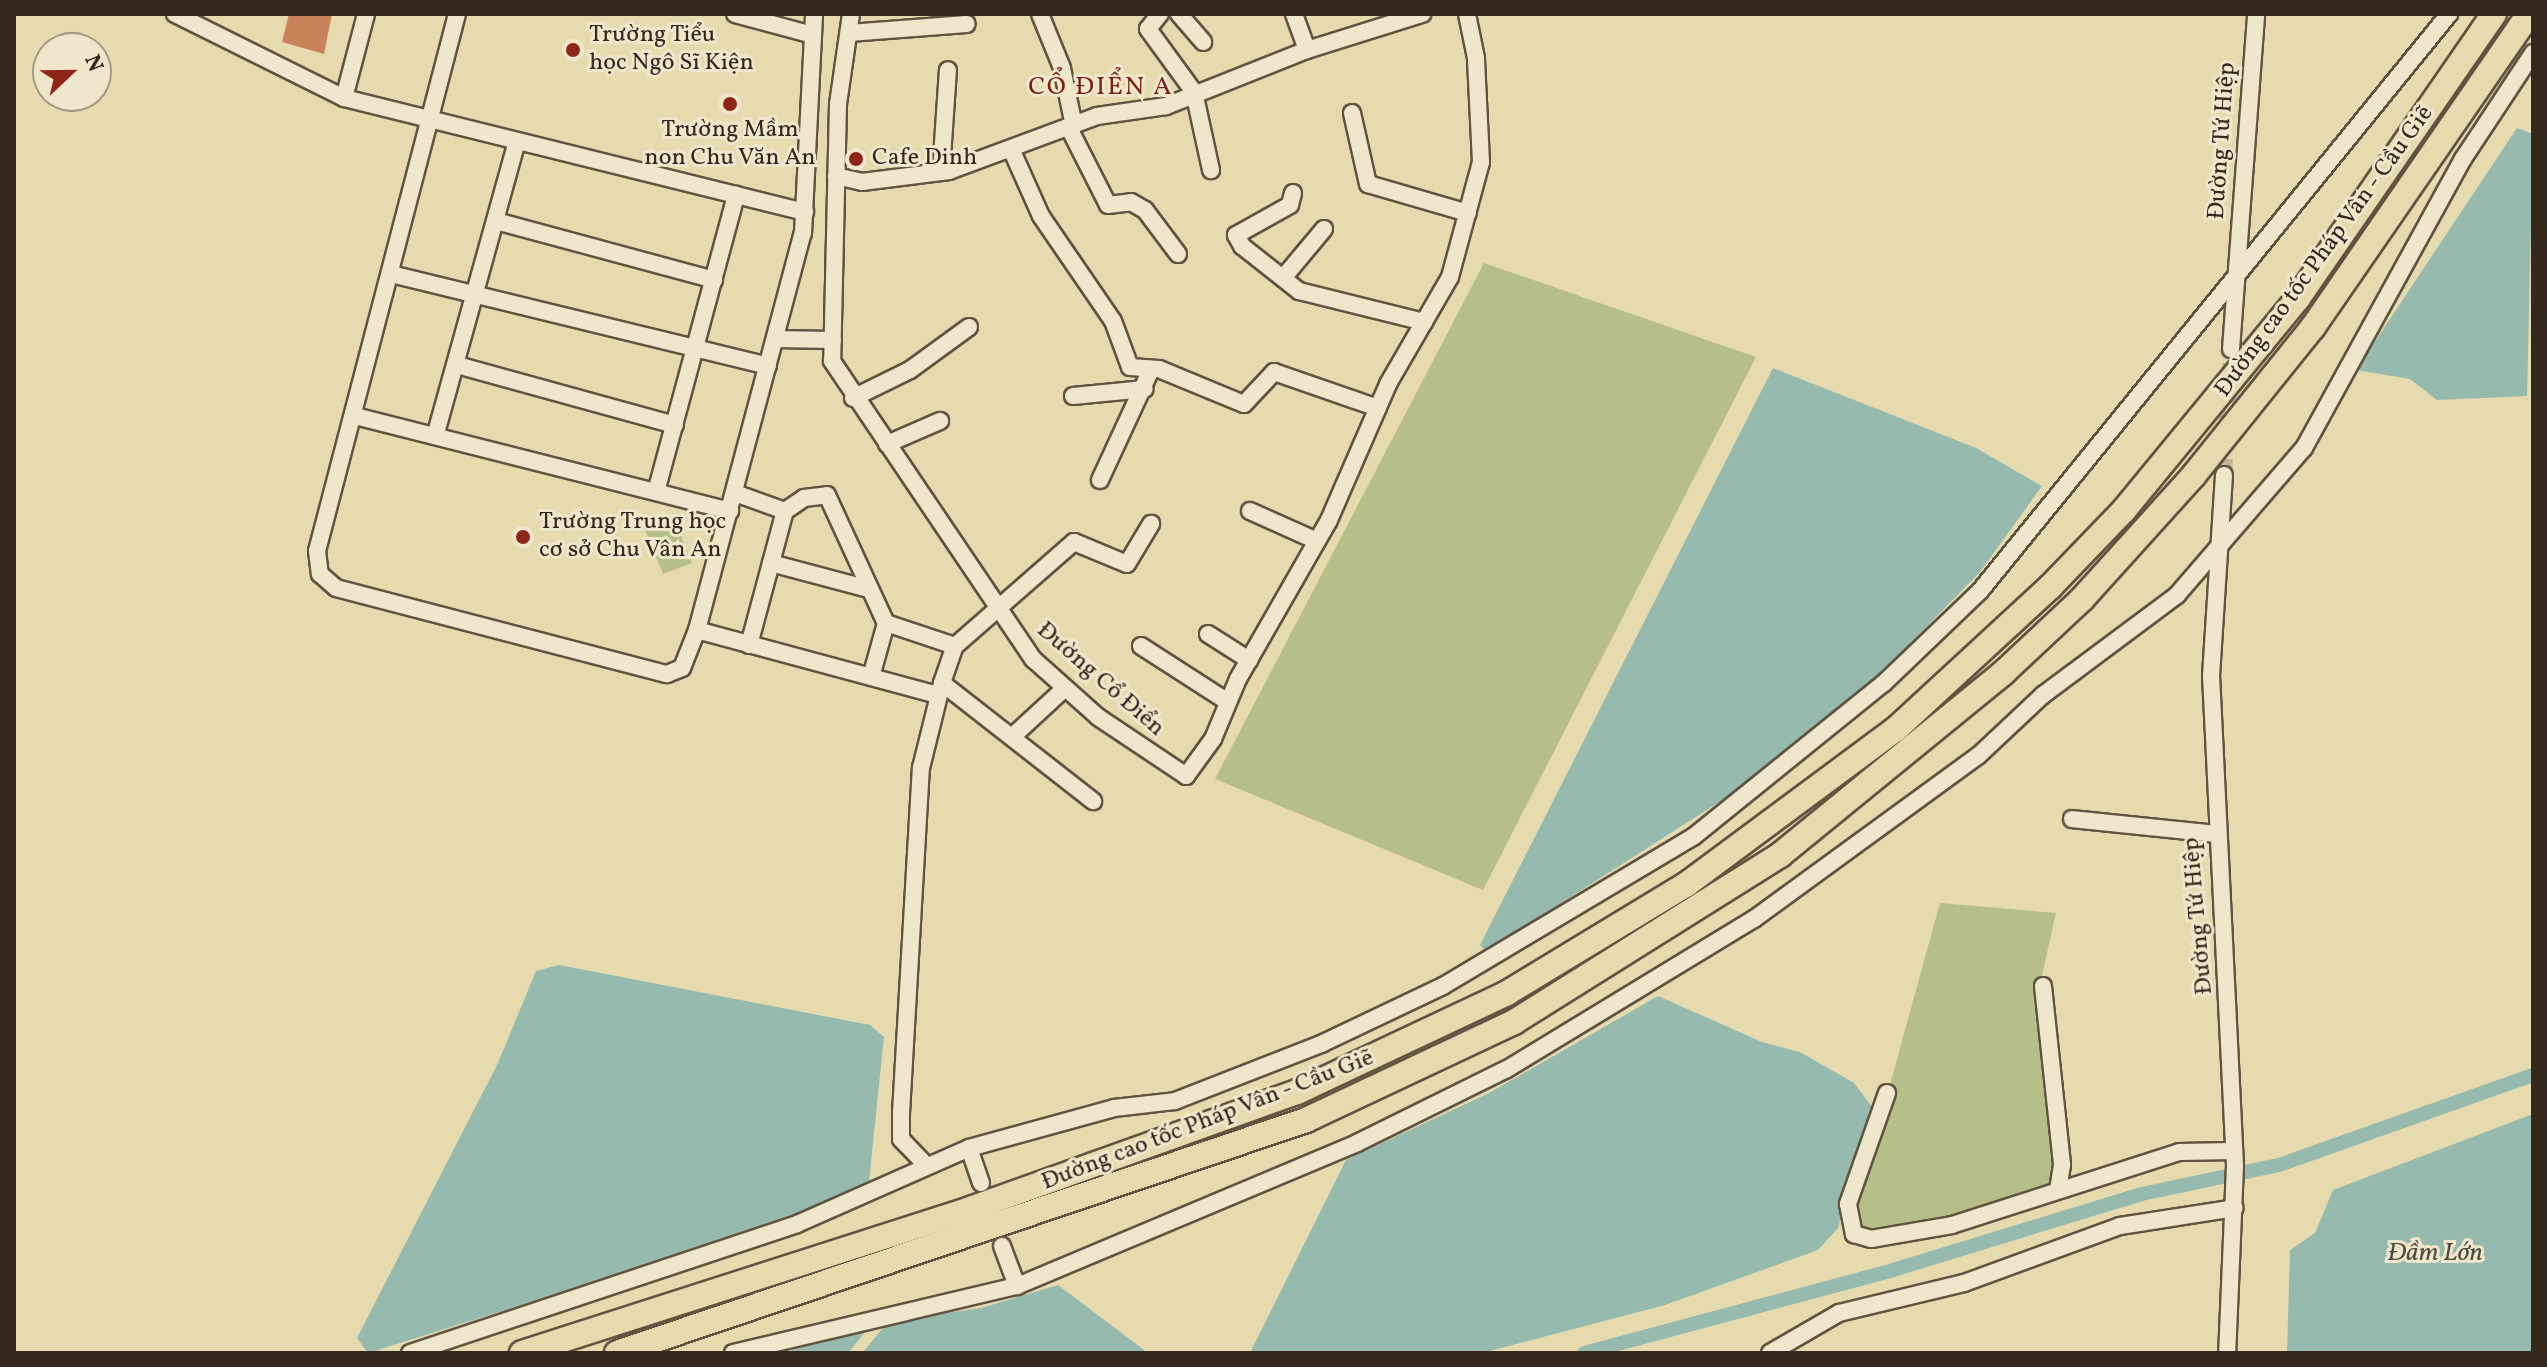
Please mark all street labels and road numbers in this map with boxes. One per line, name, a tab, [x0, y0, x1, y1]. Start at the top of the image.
street label: Đường Tứ Hiệp	[2203, 61, 2243, 221]
street label: Đường cao tốc Pháp Vân - Cầu Giẽ	[2209, 100, 2441, 404]
street label: Đường Cổ Điển	[1030, 617, 1170, 743]
street label: Đường Tứ Hiệp	[2178, 836, 2220, 996]
street label: Đường cao tốc Pháp Vân - Cầu Giẽ	[1037, 1044, 1379, 1198]

